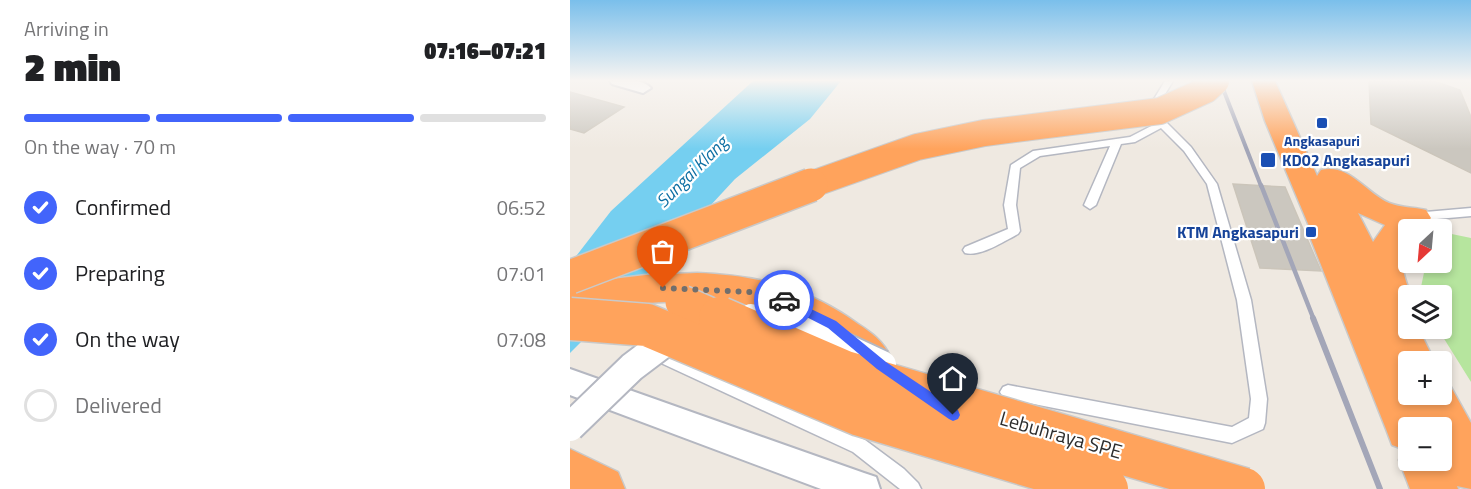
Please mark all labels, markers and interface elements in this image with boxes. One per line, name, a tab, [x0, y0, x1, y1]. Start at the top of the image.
text: Arriving in	[24, 13, 109, 44]
text: 07:16–07:21	[424, 34, 546, 68]
text: 2 min	[24, 37, 121, 96]
marker: Angkasapuri	[1315, 116, 1329, 130]
water label: Sungai Klang	[650, 128, 735, 214]
place label: Angkasapuri	[1284, 130, 1360, 151]
text: On the way · 70 m	[24, 131, 176, 162]
place label: KD02 Angkasapuri	[1282, 148, 1410, 172]
marker: KD02 Angkasapuri	[1259, 151, 1277, 169]
text: Confirmed	[75, 190, 171, 224]
icon: check	[24, 191, 57, 224]
text: 06:52	[497, 192, 546, 223]
north arrow	[1398, 219, 1452, 273]
map controls	[1398, 219, 1452, 471]
place label: KTM Angkasapuri	[1177, 220, 1299, 244]
marker: KTM Angkasapuri	[1304, 225, 1318, 239]
pin	[637, 226, 688, 288]
icon: bag	[646, 235, 679, 268]
text: Preparing	[75, 256, 165, 290]
icon: check	[24, 257, 57, 290]
text: 07:01	[497, 258, 546, 289]
courier	[754, 270, 814, 330]
icon: car	[768, 284, 801, 317]
button: layers	[1398, 285, 1452, 339]
text: On the way	[75, 322, 180, 356]
icon: check	[24, 323, 57, 356]
text: 07:08	[497, 324, 546, 355]
button: +	[1398, 351, 1452, 405]
pin	[927, 353, 978, 415]
icon: home	[936, 362, 969, 395]
text: Delivered	[75, 388, 162, 422]
street label: Lebuhraya SPE	[996, 402, 1126, 467]
button: −	[1398, 417, 1452, 471]

